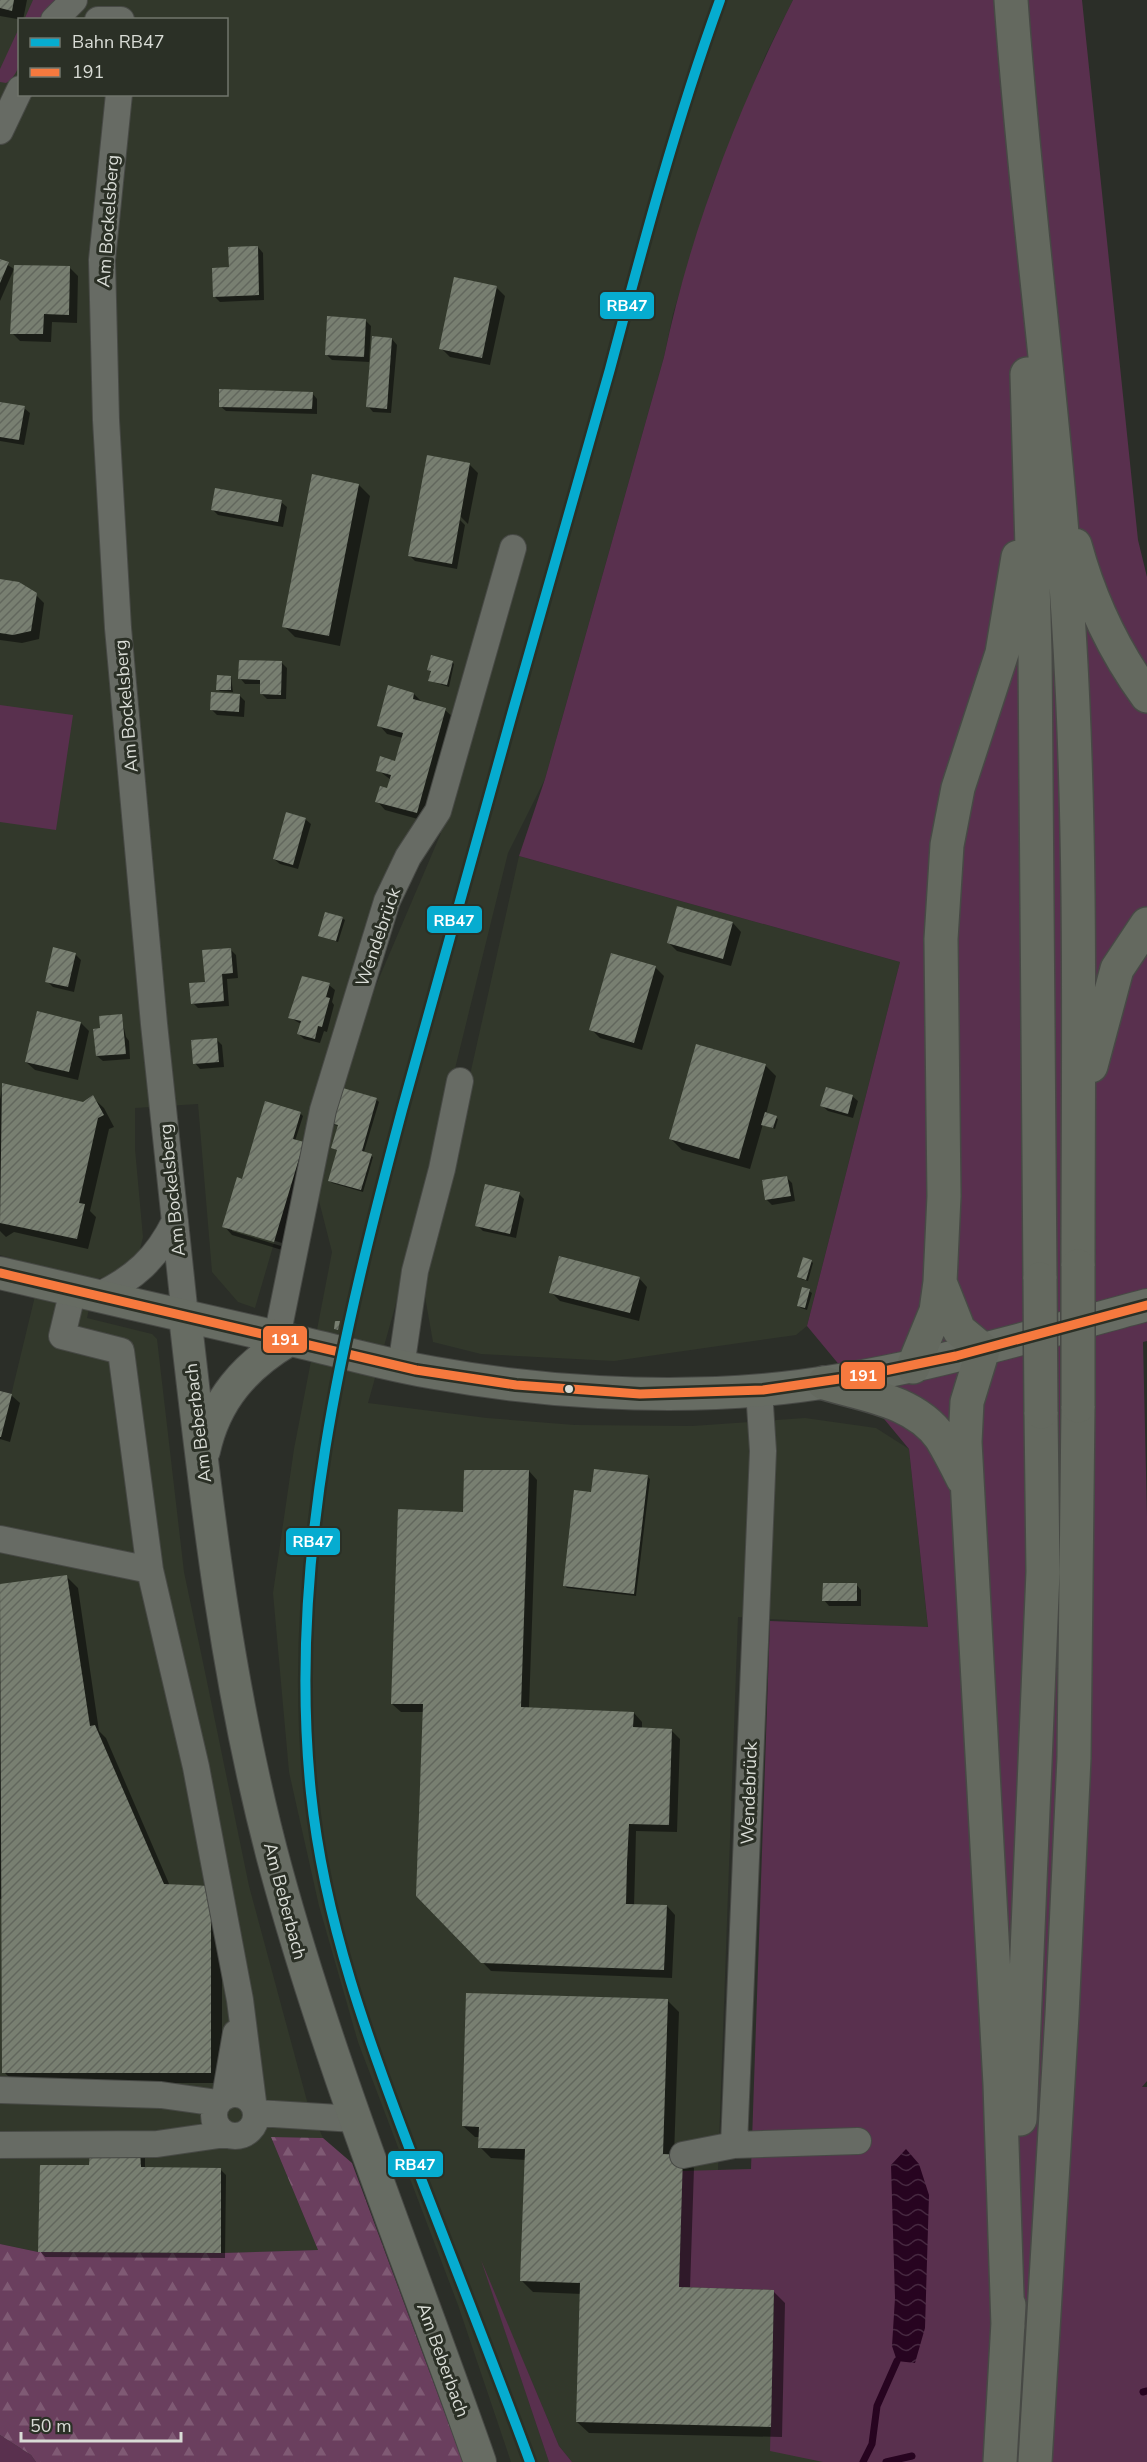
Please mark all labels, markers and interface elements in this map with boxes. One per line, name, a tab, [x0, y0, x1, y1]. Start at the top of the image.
legend	[18, 18, 228, 96]
text: Bahn RB47	[72, 30, 165, 54]
text: 191	[72, 60, 104, 84]
street label: Am Bockelsberg	[91, 154, 125, 288]
line badge: RB47	[599, 291, 655, 320]
text: RB47	[606, 295, 648, 317]
street label: Am Bockelsberg	[108, 639, 144, 773]
street label: Wendebrück	[350, 883, 406, 990]
line badge: RB47	[426, 905, 483, 934]
text: RB47	[433, 910, 475, 932]
street label: Am Bockelsberg	[153, 1123, 191, 1257]
line badge: 191	[262, 1325, 308, 1354]
text: 191	[271, 1329, 299, 1351]
line badge: 191	[840, 1361, 886, 1390]
street label: Am Beberbach	[179, 1362, 217, 1484]
text: 191	[849, 1365, 877, 1387]
unlabelled marker	[563, 1383, 575, 1395]
line badge: RB47	[285, 1527, 341, 1556]
text: RB47	[292, 1531, 334, 1553]
street label: Wendebrück	[735, 1740, 763, 1845]
street label: Am Beberbach	[258, 1840, 312, 1962]
line badge: RB47	[387, 2150, 444, 2178]
text: RB47	[394, 2154, 436, 2176]
street label: Am Beberbach	[411, 2300, 475, 2420]
scale bar	[21, 2405, 182, 2443]
text: 50 m	[30, 2414, 72, 2438]

